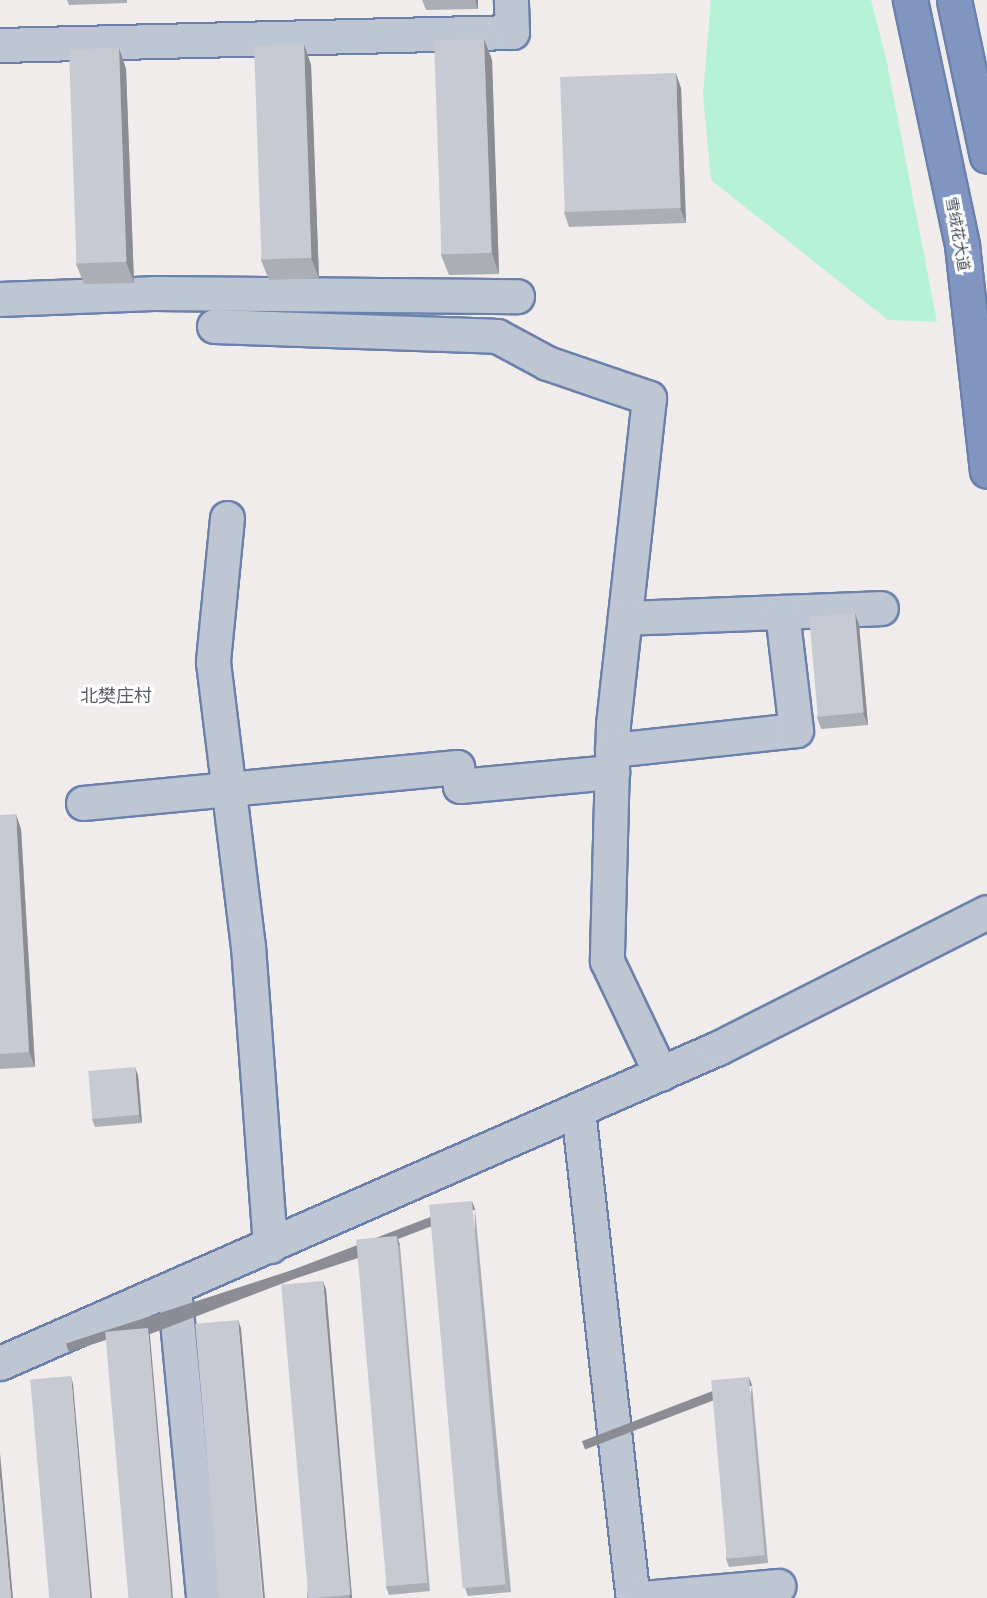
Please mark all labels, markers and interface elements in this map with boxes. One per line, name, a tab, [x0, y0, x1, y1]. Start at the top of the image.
street label: 雪绒花大道	[943, 196, 973, 272]
district label: 北樊庄村	[80, 685, 152, 707]

